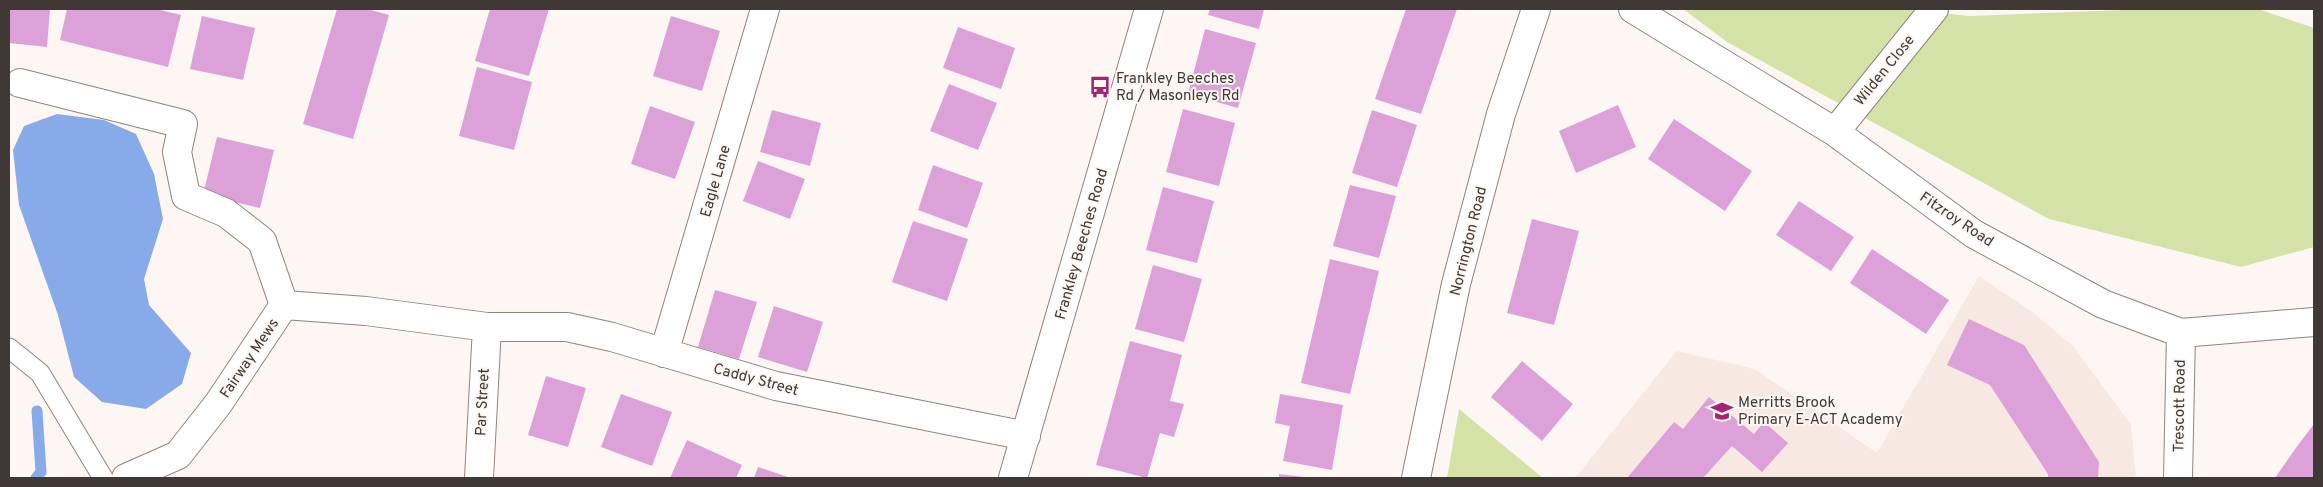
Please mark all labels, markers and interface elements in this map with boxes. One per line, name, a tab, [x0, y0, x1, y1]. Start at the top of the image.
street label: Wilden Close	[1851, 32, 1920, 110]
place label: Frankley Beeches Rd / Masonleys Rd	[1116, 70, 1239, 106]
bus stop icon: Frankley Beeches Rd / Masonleys Rd	[1087, 74, 1113, 100]
street label: Eagle Lane	[697, 143, 736, 220]
street label: Frankley Beeches Road	[1052, 167, 1113, 322]
street label: Norrington Road	[1447, 185, 1492, 298]
street label: Fitzroy Road	[1915, 189, 1997, 252]
street label: Fairway Mews	[217, 315, 284, 402]
street label: Trescott Road	[2170, 359, 2191, 453]
street label: Caddy Street	[711, 360, 800, 401]
street label: Par Street	[472, 368, 495, 436]
place label: Merritts Brook Primary E-ACT Academy	[1738, 394, 1903, 430]
school or university icon: Merritts Brook Primary E-ACT Academy	[1709, 398, 1735, 424]

